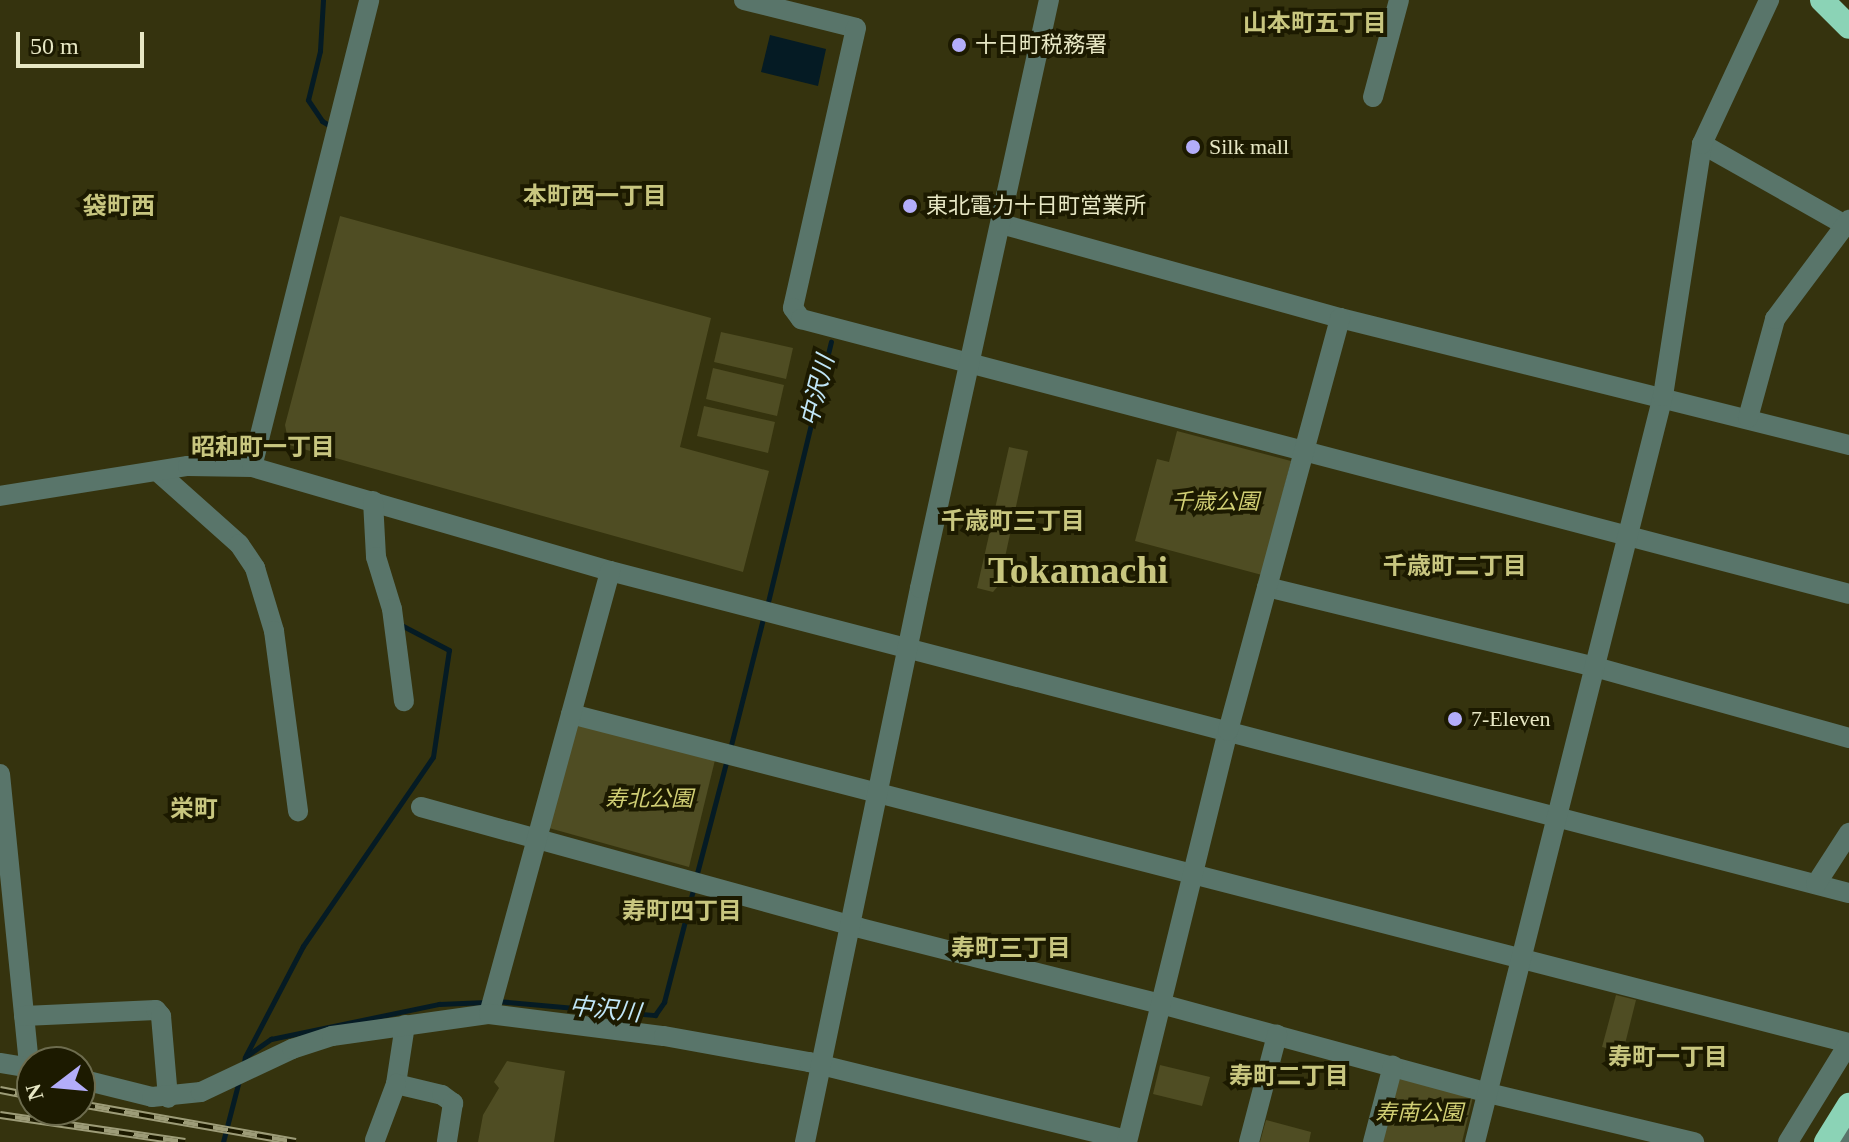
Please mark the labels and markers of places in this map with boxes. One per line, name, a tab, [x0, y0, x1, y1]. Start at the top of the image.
place label: 十日町税務署	[975, 32, 1107, 58]
marker: 十日町税務署	[950, 36, 968, 54]
place label: Silk mall	[1209, 134, 1289, 160]
marker: Silk mall	[1184, 138, 1202, 156]
place label: 東北電力十日町営業所	[926, 193, 1146, 219]
marker: 東北電力十日町営業所	[901, 197, 919, 215]
place label: 7-Eleven	[1471, 706, 1550, 732]
marker: 7-Eleven	[1446, 710, 1464, 728]

